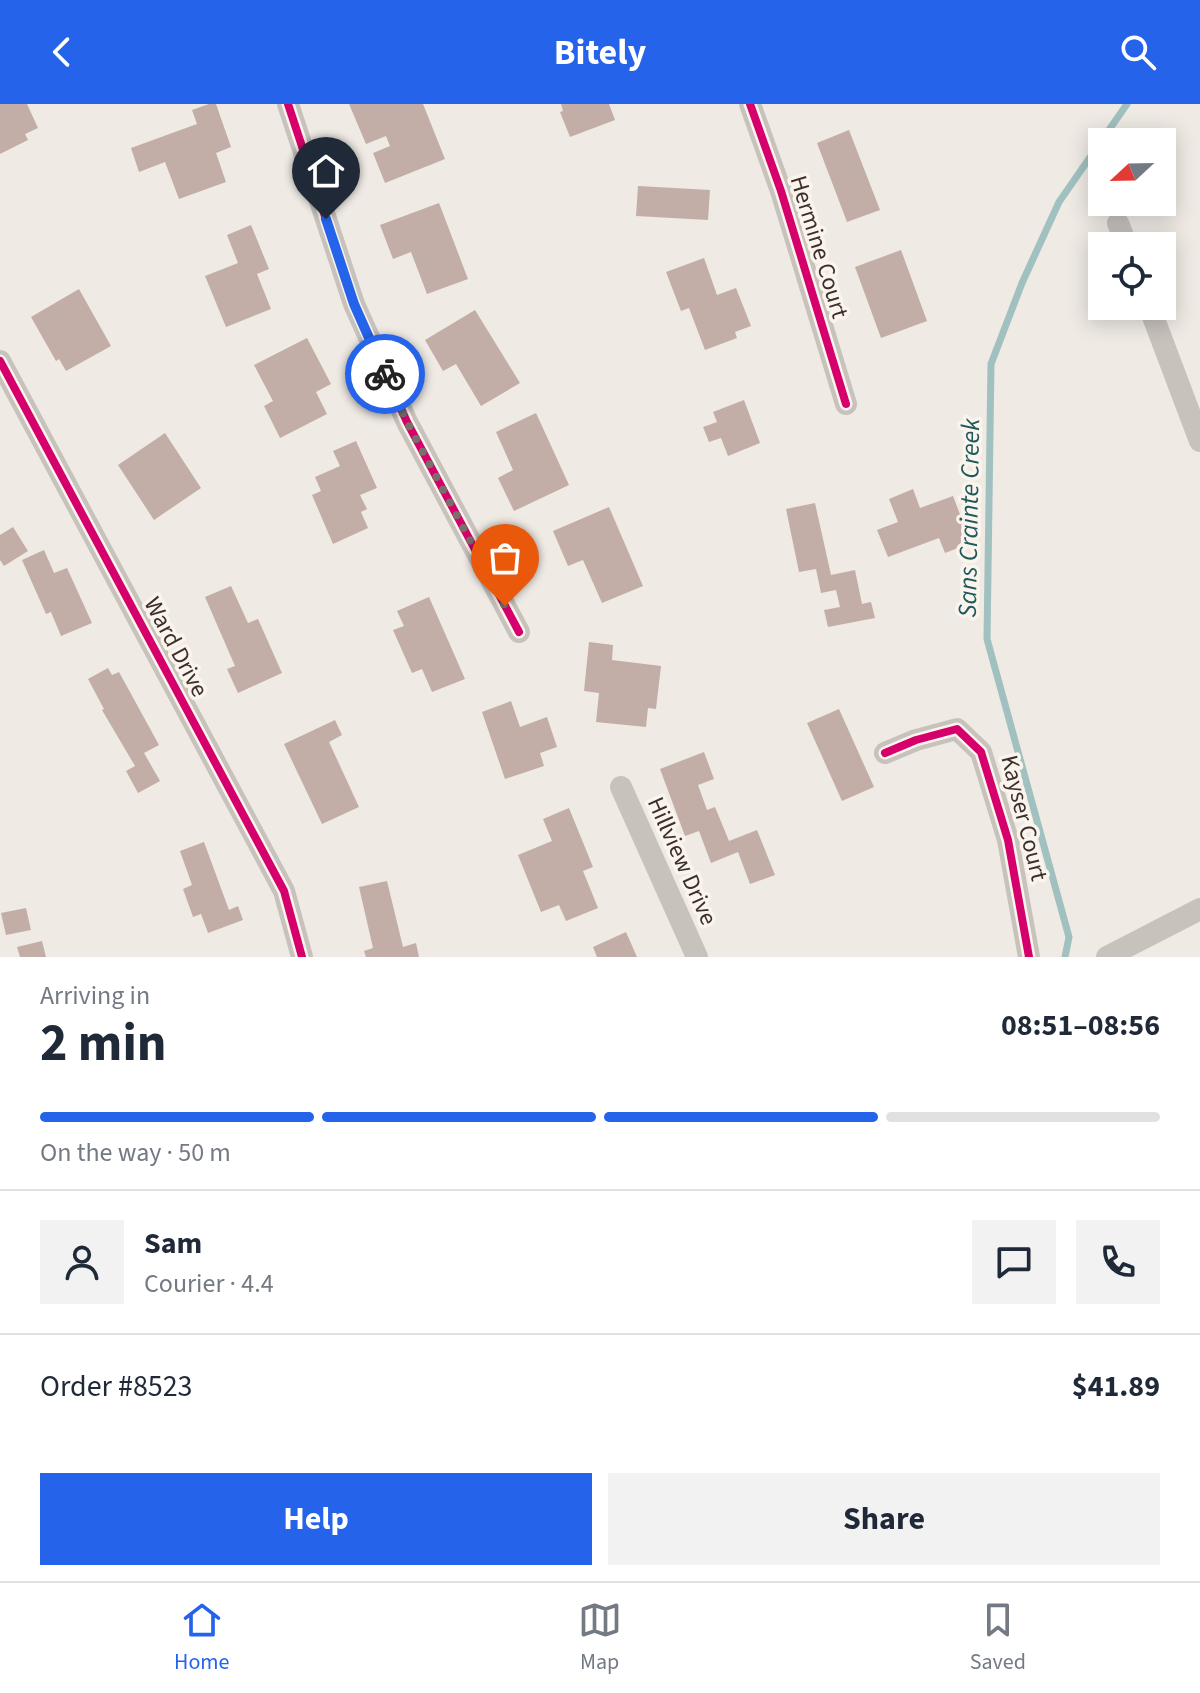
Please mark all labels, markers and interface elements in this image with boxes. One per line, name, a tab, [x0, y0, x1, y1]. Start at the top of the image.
text: Bitely	[554, 27, 646, 78]
icon: back	[40, 30, 84, 74]
icon: search	[1116, 30, 1160, 74]
north arrow	[1088, 128, 1176, 216]
map controls	[1088, 128, 1176, 320]
pin	[292, 137, 360, 219]
icon: home	[304, 149, 348, 193]
street label: Hermine Court	[781, 171, 857, 323]
button: locate	[1088, 232, 1176, 320]
courier	[345, 334, 425, 414]
icon: bike	[363, 352, 407, 396]
water label: Sans Crainte Creek	[949, 417, 989, 618]
pin	[471, 524, 539, 606]
icon: bag	[483, 536, 527, 580]
street label: Ward Drive	[135, 591, 217, 703]
street label: Kayser Court	[991, 751, 1057, 885]
street label: Hillview Drive	[638, 791, 726, 931]
text: Arriving in	[40, 977, 150, 1014]
text: 08:51–08:56	[1001, 1004, 1160, 1047]
text: 2 min	[40, 1007, 167, 1081]
text: On the way · 50 m	[40, 1134, 231, 1171]
button: person	[40, 1220, 124, 1304]
button: chat	[972, 1220, 1056, 1304]
button: phone	[1076, 1220, 1160, 1304]
text: Sam	[144, 1222, 202, 1265]
text: Courier · 4.4	[144, 1265, 274, 1302]
text: Order #8523	[40, 1365, 193, 1408]
text: $41.89	[1072, 1365, 1160, 1408]
button: Help	[40, 1473, 592, 1565]
button: Share	[608, 1473, 1160, 1565]
tab: Home	[174, 1598, 229, 1678]
tab: Map	[578, 1598, 622, 1678]
tab: Saved	[970, 1598, 1026, 1678]

